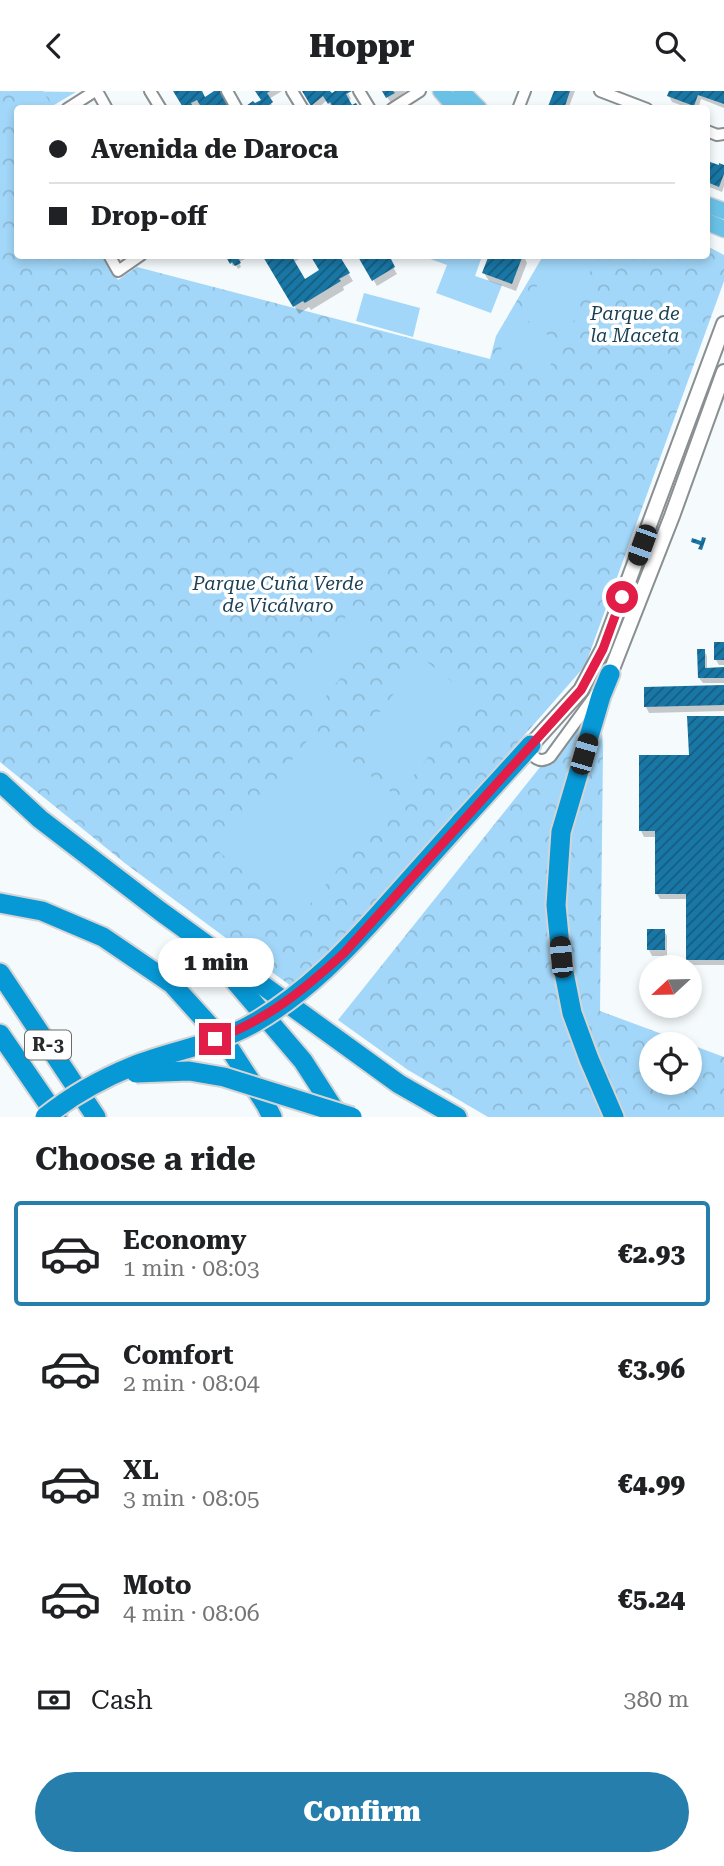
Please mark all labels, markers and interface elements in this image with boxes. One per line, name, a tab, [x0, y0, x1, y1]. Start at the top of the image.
icon: back	[35, 27, 73, 65]
text: Hoppr	[309, 27, 415, 65]
icon: search	[651, 27, 689, 65]
text: Avenida de Daroca	[91, 134, 338, 164]
text: Drop-off	[91, 201, 207, 231]
park label: Parque de la Maceta	[589, 302, 680, 347]
car	[625, 522, 660, 568]
park label: Parque Cuña Verde de Vicálvaro	[191, 572, 364, 617]
route start	[606, 581, 638, 613]
car	[569, 731, 600, 777]
car	[549, 935, 574, 979]
callout: 1 min	[157, 937, 273, 986]
text: 1 min	[184, 949, 248, 976]
north arrow	[639, 955, 702, 1019]
map controls	[639, 955, 702, 1095]
route end	[199, 1023, 231, 1055]
road number: R-3	[25, 1030, 71, 1059]
button: locate	[639, 1032, 702, 1095]
text: Choose a ride	[35, 1140, 256, 1178]
icon: car	[39, 1222, 102, 1285]
text: Economy	[123, 1225, 246, 1255]
text: €2.93	[618, 1239, 685, 1269]
text: 1 min · 08:03	[123, 1255, 260, 1282]
icon: car	[39, 1337, 102, 1400]
text: Comfort	[123, 1340, 233, 1370]
text: €3.96	[618, 1354, 685, 1384]
text: 2 min · 08:04	[123, 1370, 260, 1397]
icon: car	[39, 1452, 102, 1515]
text: XL	[123, 1455, 159, 1485]
text: €4.99	[618, 1469, 685, 1499]
text: 3 min · 08:05	[123, 1485, 260, 1512]
icon: car	[39, 1567, 102, 1630]
text: Moto	[123, 1570, 192, 1600]
text: €5.24	[618, 1584, 685, 1614]
text: 4 min · 08:06	[123, 1600, 260, 1627]
icon: cash	[35, 1681, 73, 1719]
text: Cash	[91, 1685, 153, 1715]
text: 380 m	[624, 1686, 689, 1713]
button: Confirm	[35, 1772, 689, 1852]

